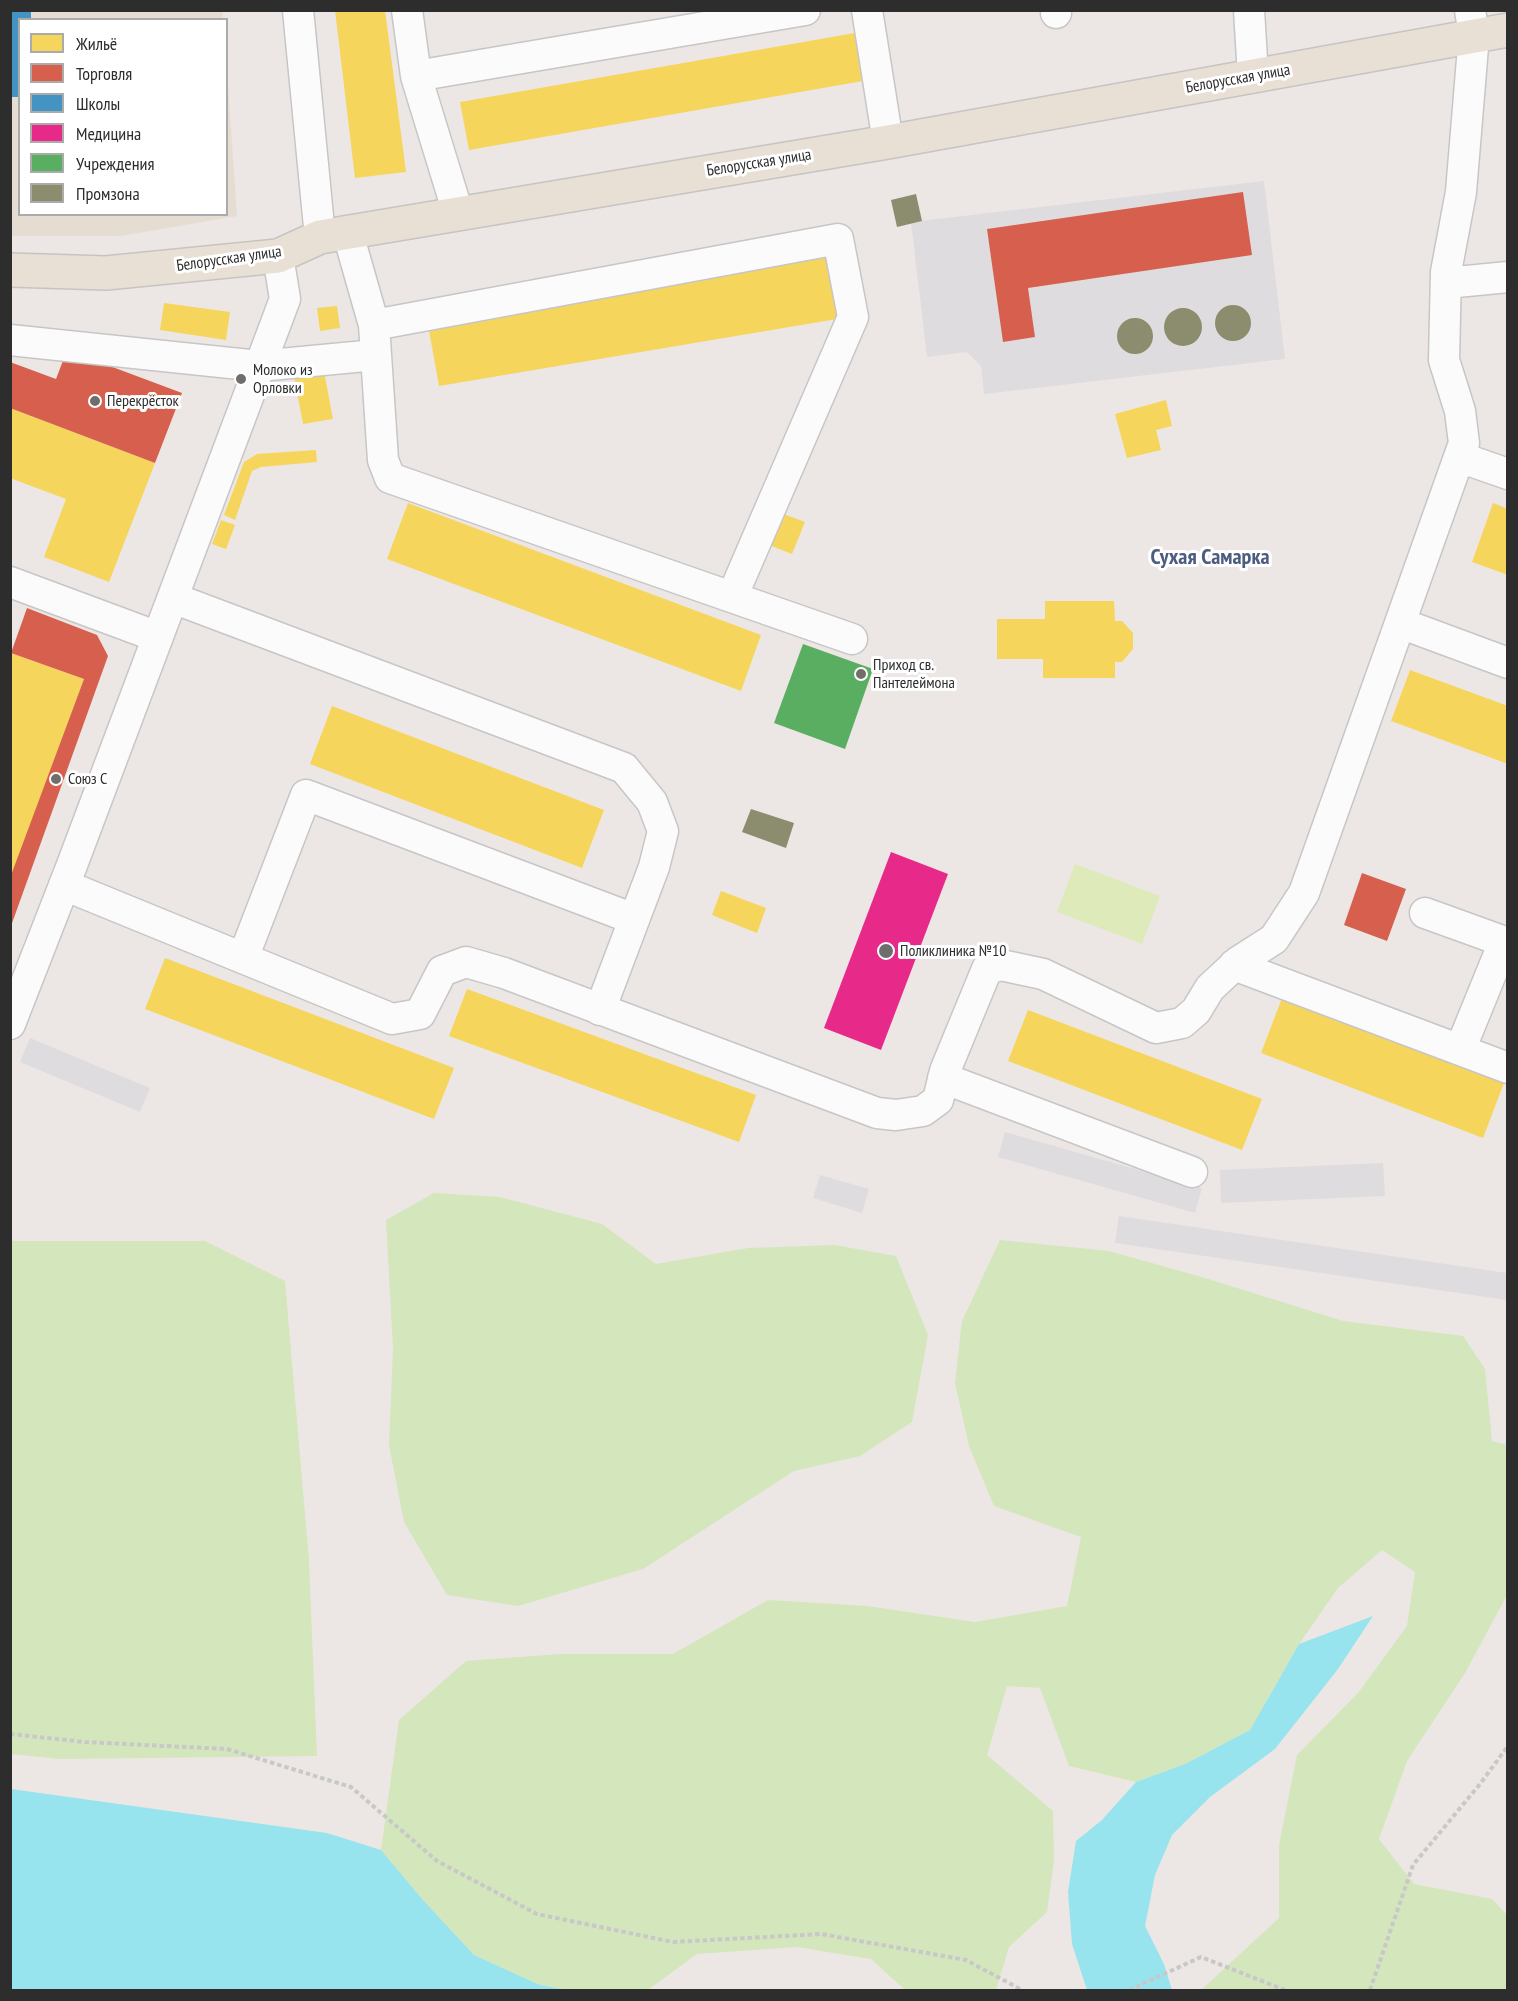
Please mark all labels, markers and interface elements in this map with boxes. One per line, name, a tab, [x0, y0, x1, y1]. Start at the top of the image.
legend	[18, 18, 228, 216]
text: Жильё	[76, 32, 117, 55]
street label: Белорусская улица	[1184, 60, 1292, 98]
text: Торговля	[76, 62, 132, 85]
text: Школы	[76, 92, 120, 115]
text: Медицина	[76, 122, 141, 145]
street label: Белорусская улица	[705, 145, 813, 181]
text: Учреждения	[76, 152, 154, 175]
text: Промзона	[76, 182, 140, 205]
street label: Белорусская улица	[175, 242, 283, 276]
place label: Молоко из Орловки	[253, 360, 313, 398]
marker: Молоко из Орловки	[234, 372, 248, 386]
place label: Перекрёсток	[107, 391, 179, 411]
marker: Перекрёсток	[88, 394, 102, 408]
district label: Сухая Самарка	[1150, 545, 1270, 571]
place label: Приход св. Пантелеймона	[873, 655, 955, 693]
marker: Приход св. Пантелеймона	[854, 667, 868, 681]
place label: Союз С	[68, 769, 107, 789]
marker: Союз С	[49, 772, 63, 786]
place label: Поликлиника №10	[900, 941, 1006, 961]
marker: Поликлиника №10	[877, 942, 895, 960]

